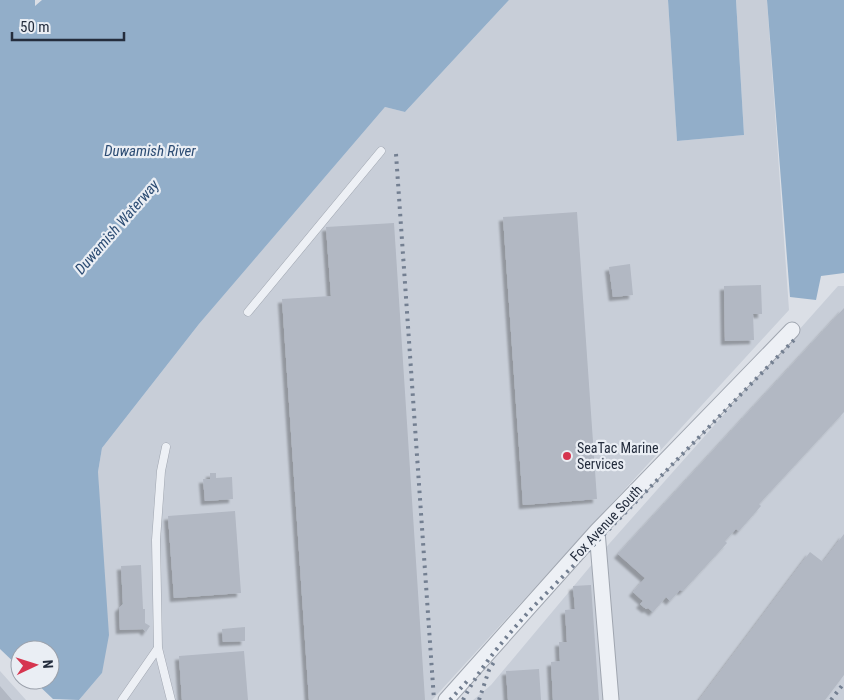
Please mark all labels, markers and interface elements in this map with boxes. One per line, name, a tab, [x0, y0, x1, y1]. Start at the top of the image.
scale bar	[12, 10, 125, 42]
text: 50 m	[20, 18, 50, 36]
water label: Duwamish River	[104, 142, 196, 160]
water label: Duwamish Waterway	[71, 175, 163, 278]
place label: SeaTac Marine Services	[577, 440, 659, 472]
marker: SeaTac Marine Services	[561, 450, 573, 462]
street label: Fox Avenue South	[567, 482, 645, 564]
north arrow	[10, 640, 60, 690]
text: N	[40, 659, 56, 669]

